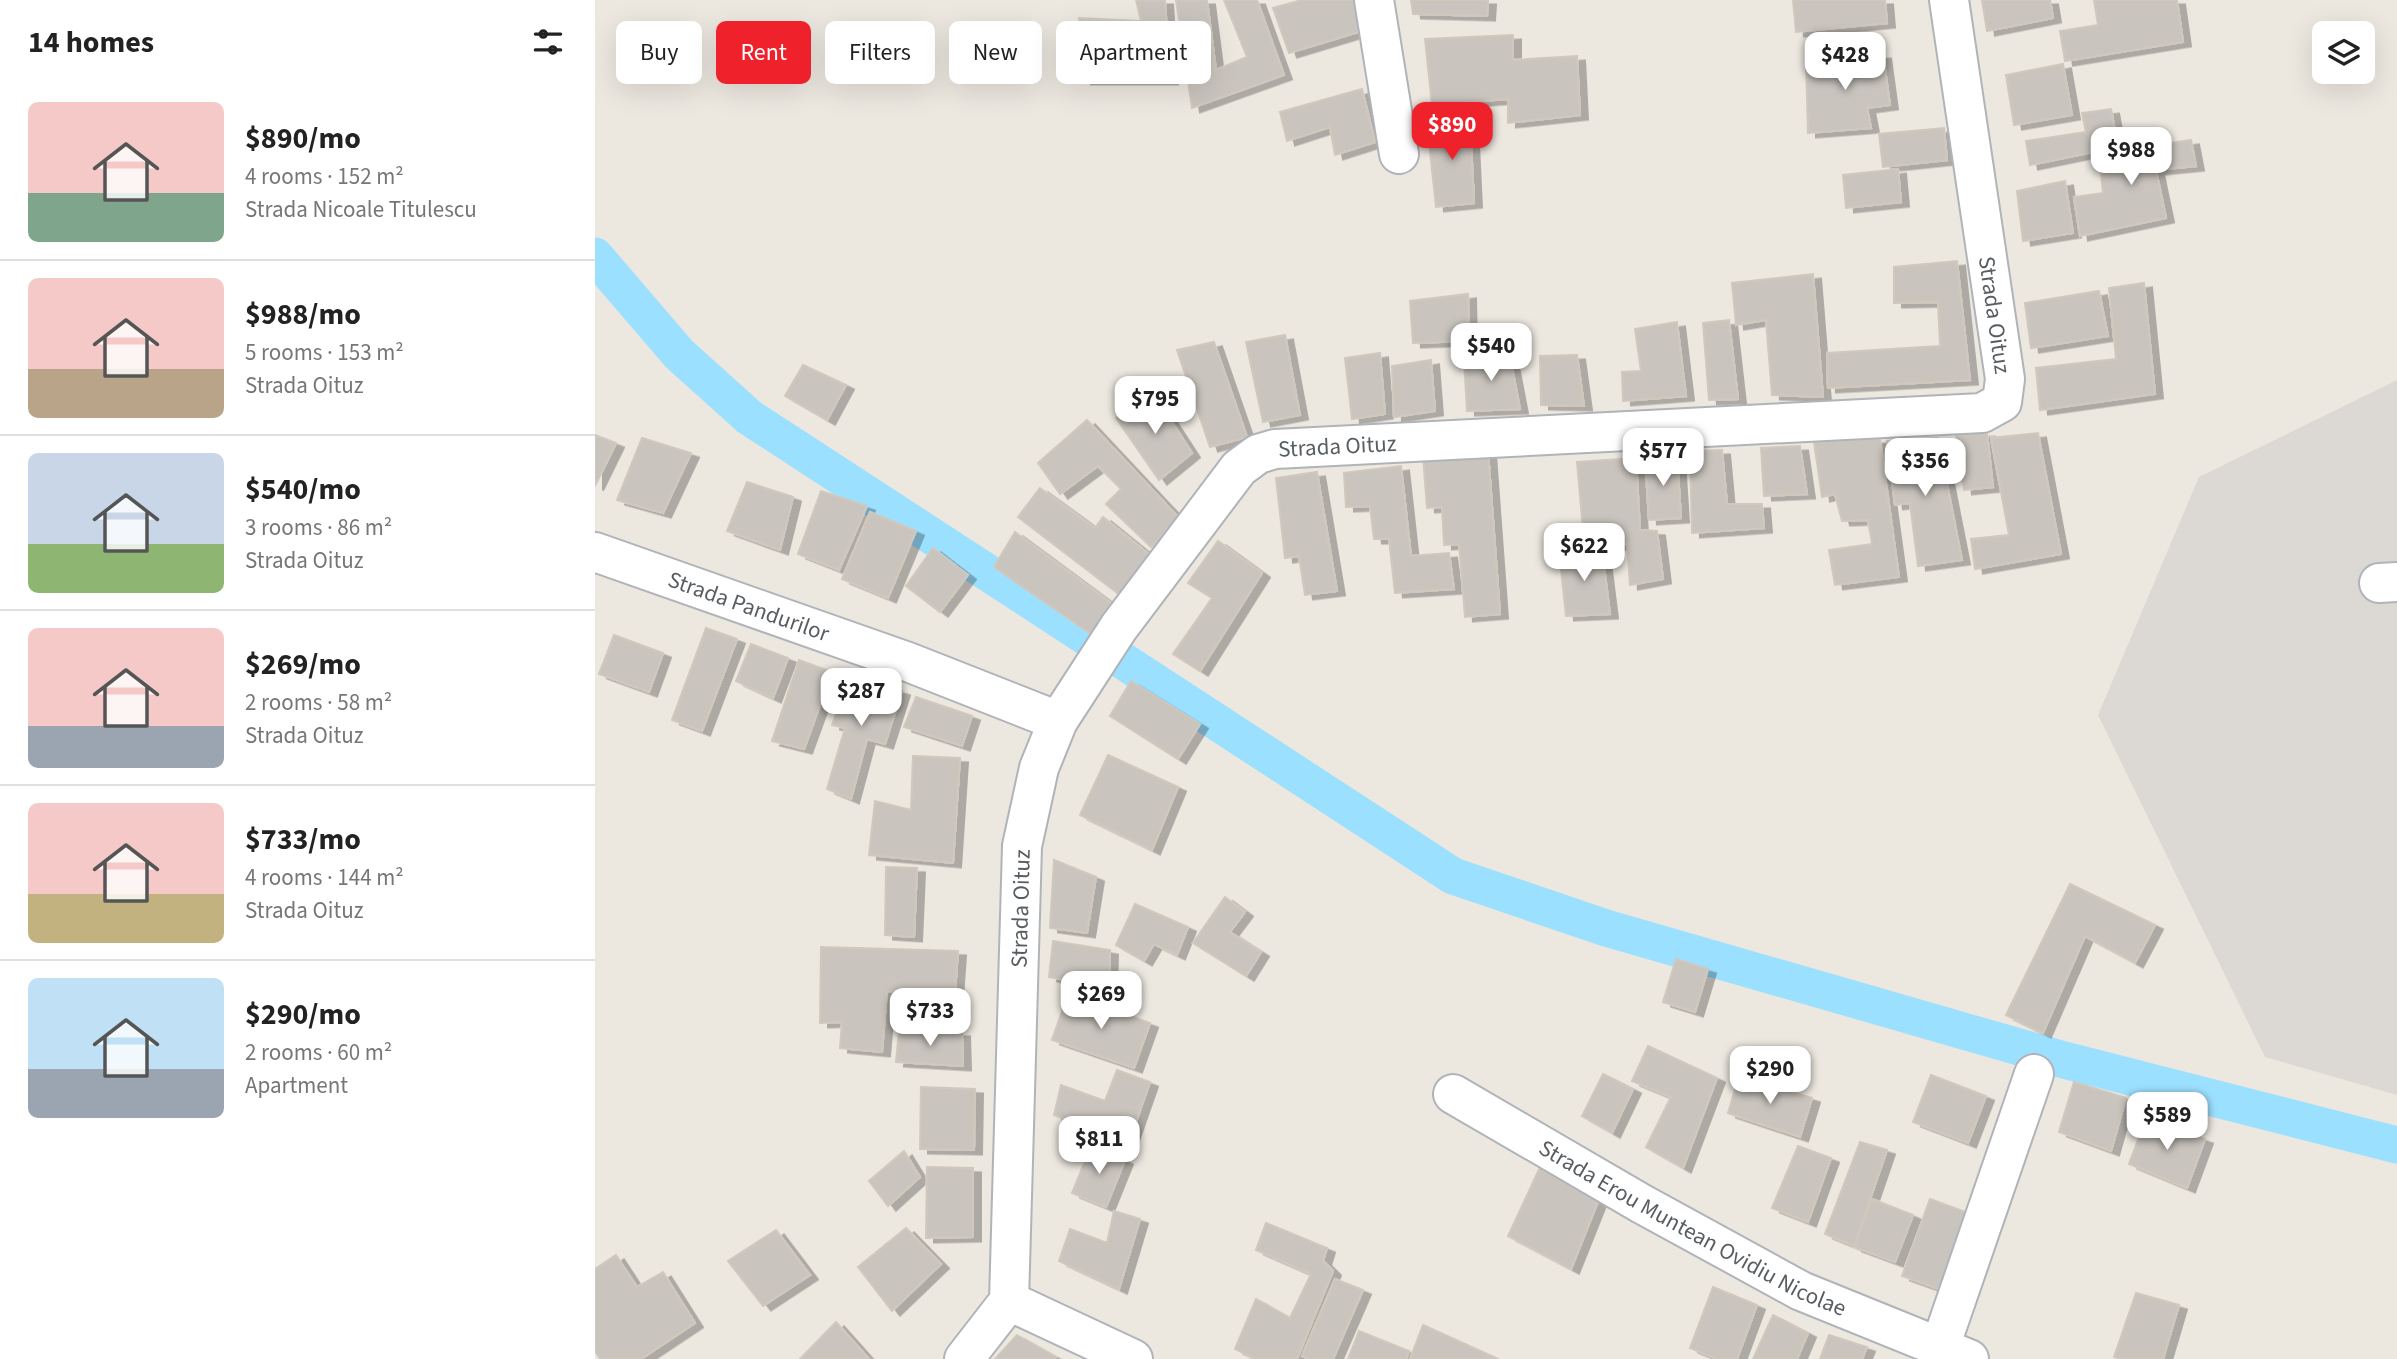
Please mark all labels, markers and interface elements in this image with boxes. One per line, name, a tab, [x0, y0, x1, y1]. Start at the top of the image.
text: 14 homes	[28, 21, 154, 64]
chip: Buy	[616, 21, 702, 84]
chip: Rent	[716, 21, 811, 84]
chip: Filters	[825, 21, 935, 84]
chip: New	[949, 21, 1042, 84]
chip: Apartment	[1056, 21, 1211, 84]
map controls	[2312, 21, 2375, 84]
button: layers	[2312, 21, 2375, 84]
icon: filters	[529, 23, 567, 61]
pin: $428	[1804, 32, 1886, 92]
text: $428	[1821, 38, 1869, 71]
pin: $890	[1411, 102, 1493, 162]
text: $890	[1428, 108, 1476, 141]
text: $890/mo	[245, 117, 361, 160]
pin: $988	[2090, 128, 2172, 187]
icon: home	[84, 130, 168, 214]
text: $988	[2107, 133, 2155, 166]
text: 4 rooms · 152 m²	[245, 160, 404, 193]
text: Strada Nicoale Titulescu	[245, 193, 477, 226]
street label: Strada Oituz	[1970, 254, 2019, 376]
text: $988/mo	[245, 293, 361, 336]
icon: home	[84, 306, 168, 390]
pin: $540	[1450, 324, 1532, 383]
text: $540	[1467, 329, 1515, 362]
text: 5 rooms · 153 m²	[245, 336, 404, 369]
text: Strada Oituz	[245, 369, 364, 402]
pin: $795	[1114, 376, 1196, 436]
text: $795	[1131, 382, 1179, 415]
street label: Strada Oituz	[1277, 427, 1398, 466]
pin: $577	[1622, 428, 1704, 488]
text: $577	[1639, 434, 1687, 467]
pin: $356	[1884, 438, 1966, 498]
text: $356	[1901, 444, 1949, 477]
text: $540/mo	[245, 468, 361, 511]
icon: home	[84, 481, 168, 565]
text: 3 rooms · 86 m²	[245, 511, 392, 544]
pin: $622	[1543, 524, 1625, 583]
text: $622	[1560, 529, 1608, 562]
text: Strada Oituz	[245, 544, 364, 577]
street label: Strada Pandurilor	[663, 563, 835, 650]
text: $269/mo	[245, 643, 361, 686]
icon: home	[84, 656, 168, 740]
pin: $287	[820, 668, 902, 728]
text: $287	[837, 674, 885, 707]
text: 2 rooms · 58 m²	[245, 686, 392, 719]
text: Strada Oituz	[245, 719, 364, 752]
text: $733/mo	[245, 818, 361, 861]
icon: home	[84, 831, 168, 915]
street label: Strada Oituz	[1003, 849, 1039, 968]
text: 4 rooms · 144 m²	[245, 861, 404, 894]
text: Strada Oituz	[245, 894, 364, 927]
pin: $269	[1060, 972, 1142, 1031]
text: $269	[1077, 977, 1125, 1010]
pin: $733	[889, 988, 971, 1048]
text: $290/mo	[245, 993, 361, 1036]
text: $733	[906, 994, 954, 1027]
icon: home	[84, 1006, 168, 1090]
text: 2 rooms · 60 m²	[245, 1036, 392, 1069]
pin: $290	[1729, 1046, 1811, 1106]
text: $290	[1746, 1052, 1794, 1085]
text: Apartment	[245, 1069, 348, 1102]
pin: $589	[2126, 1092, 2208, 1152]
text: $589	[2143, 1098, 2191, 1131]
pin: $811	[1058, 1116, 1140, 1176]
text: $811	[1075, 1122, 1123, 1155]
street label: Strada Erou Muntean Ovidiu Nicolae	[1533, 1132, 1851, 1325]

